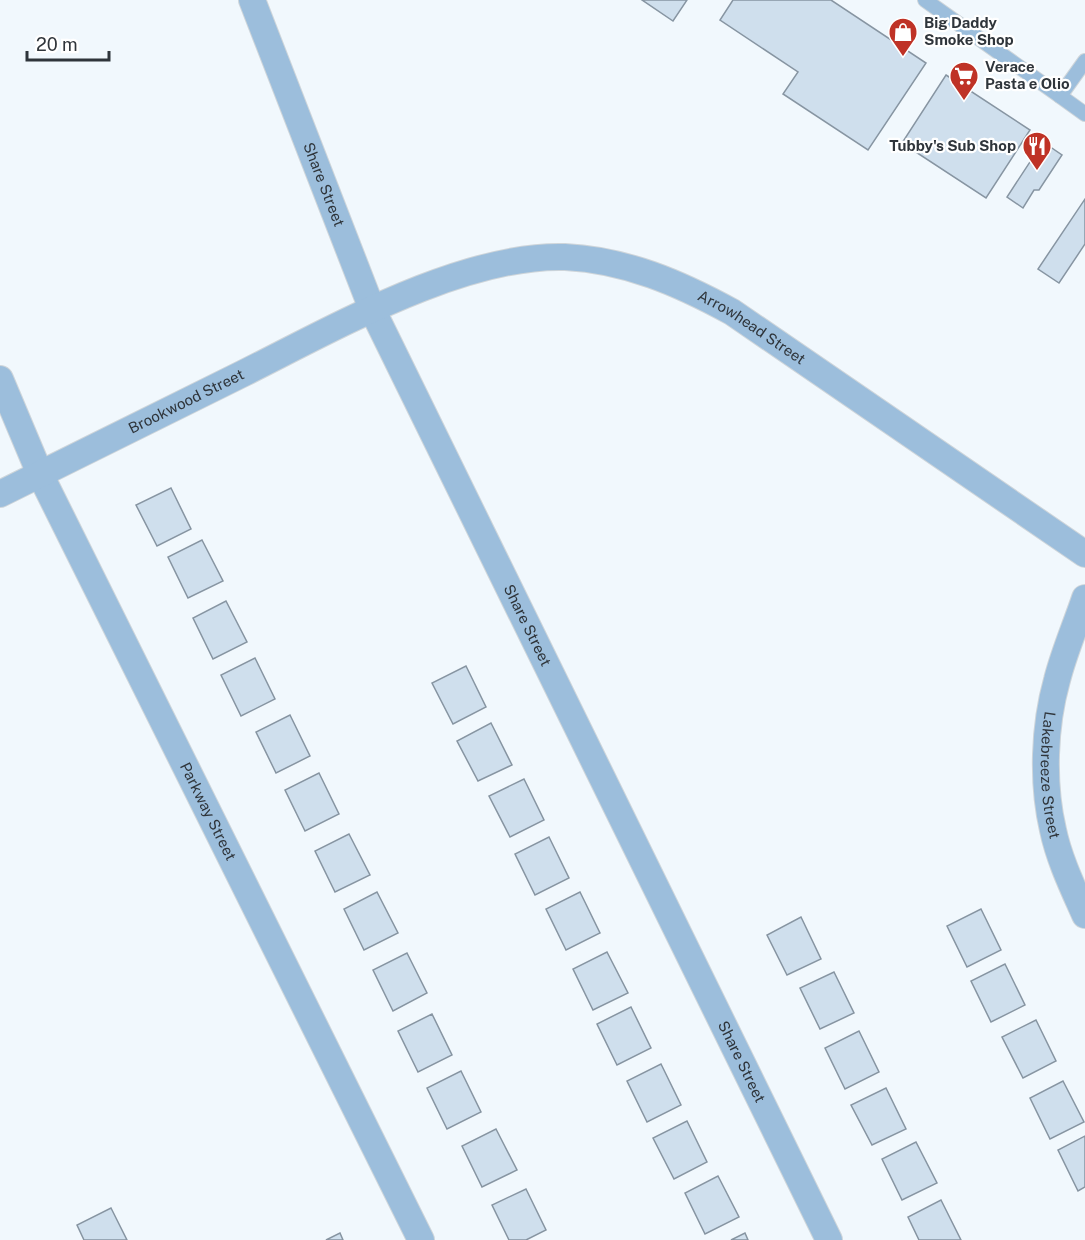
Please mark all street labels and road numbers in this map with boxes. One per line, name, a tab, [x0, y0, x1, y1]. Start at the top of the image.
street label: Share Street	[300, 140, 348, 229]
street label: Arrowhead Street	[695, 287, 809, 368]
street label: Brookwood Street	[126, 365, 247, 437]
street label: Share Street	[501, 582, 555, 669]
street label: Lakebreeze Street	[1038, 710, 1064, 841]
street label: Parkway Street	[177, 759, 240, 863]
street label: Share Street	[715, 1018, 769, 1105]

